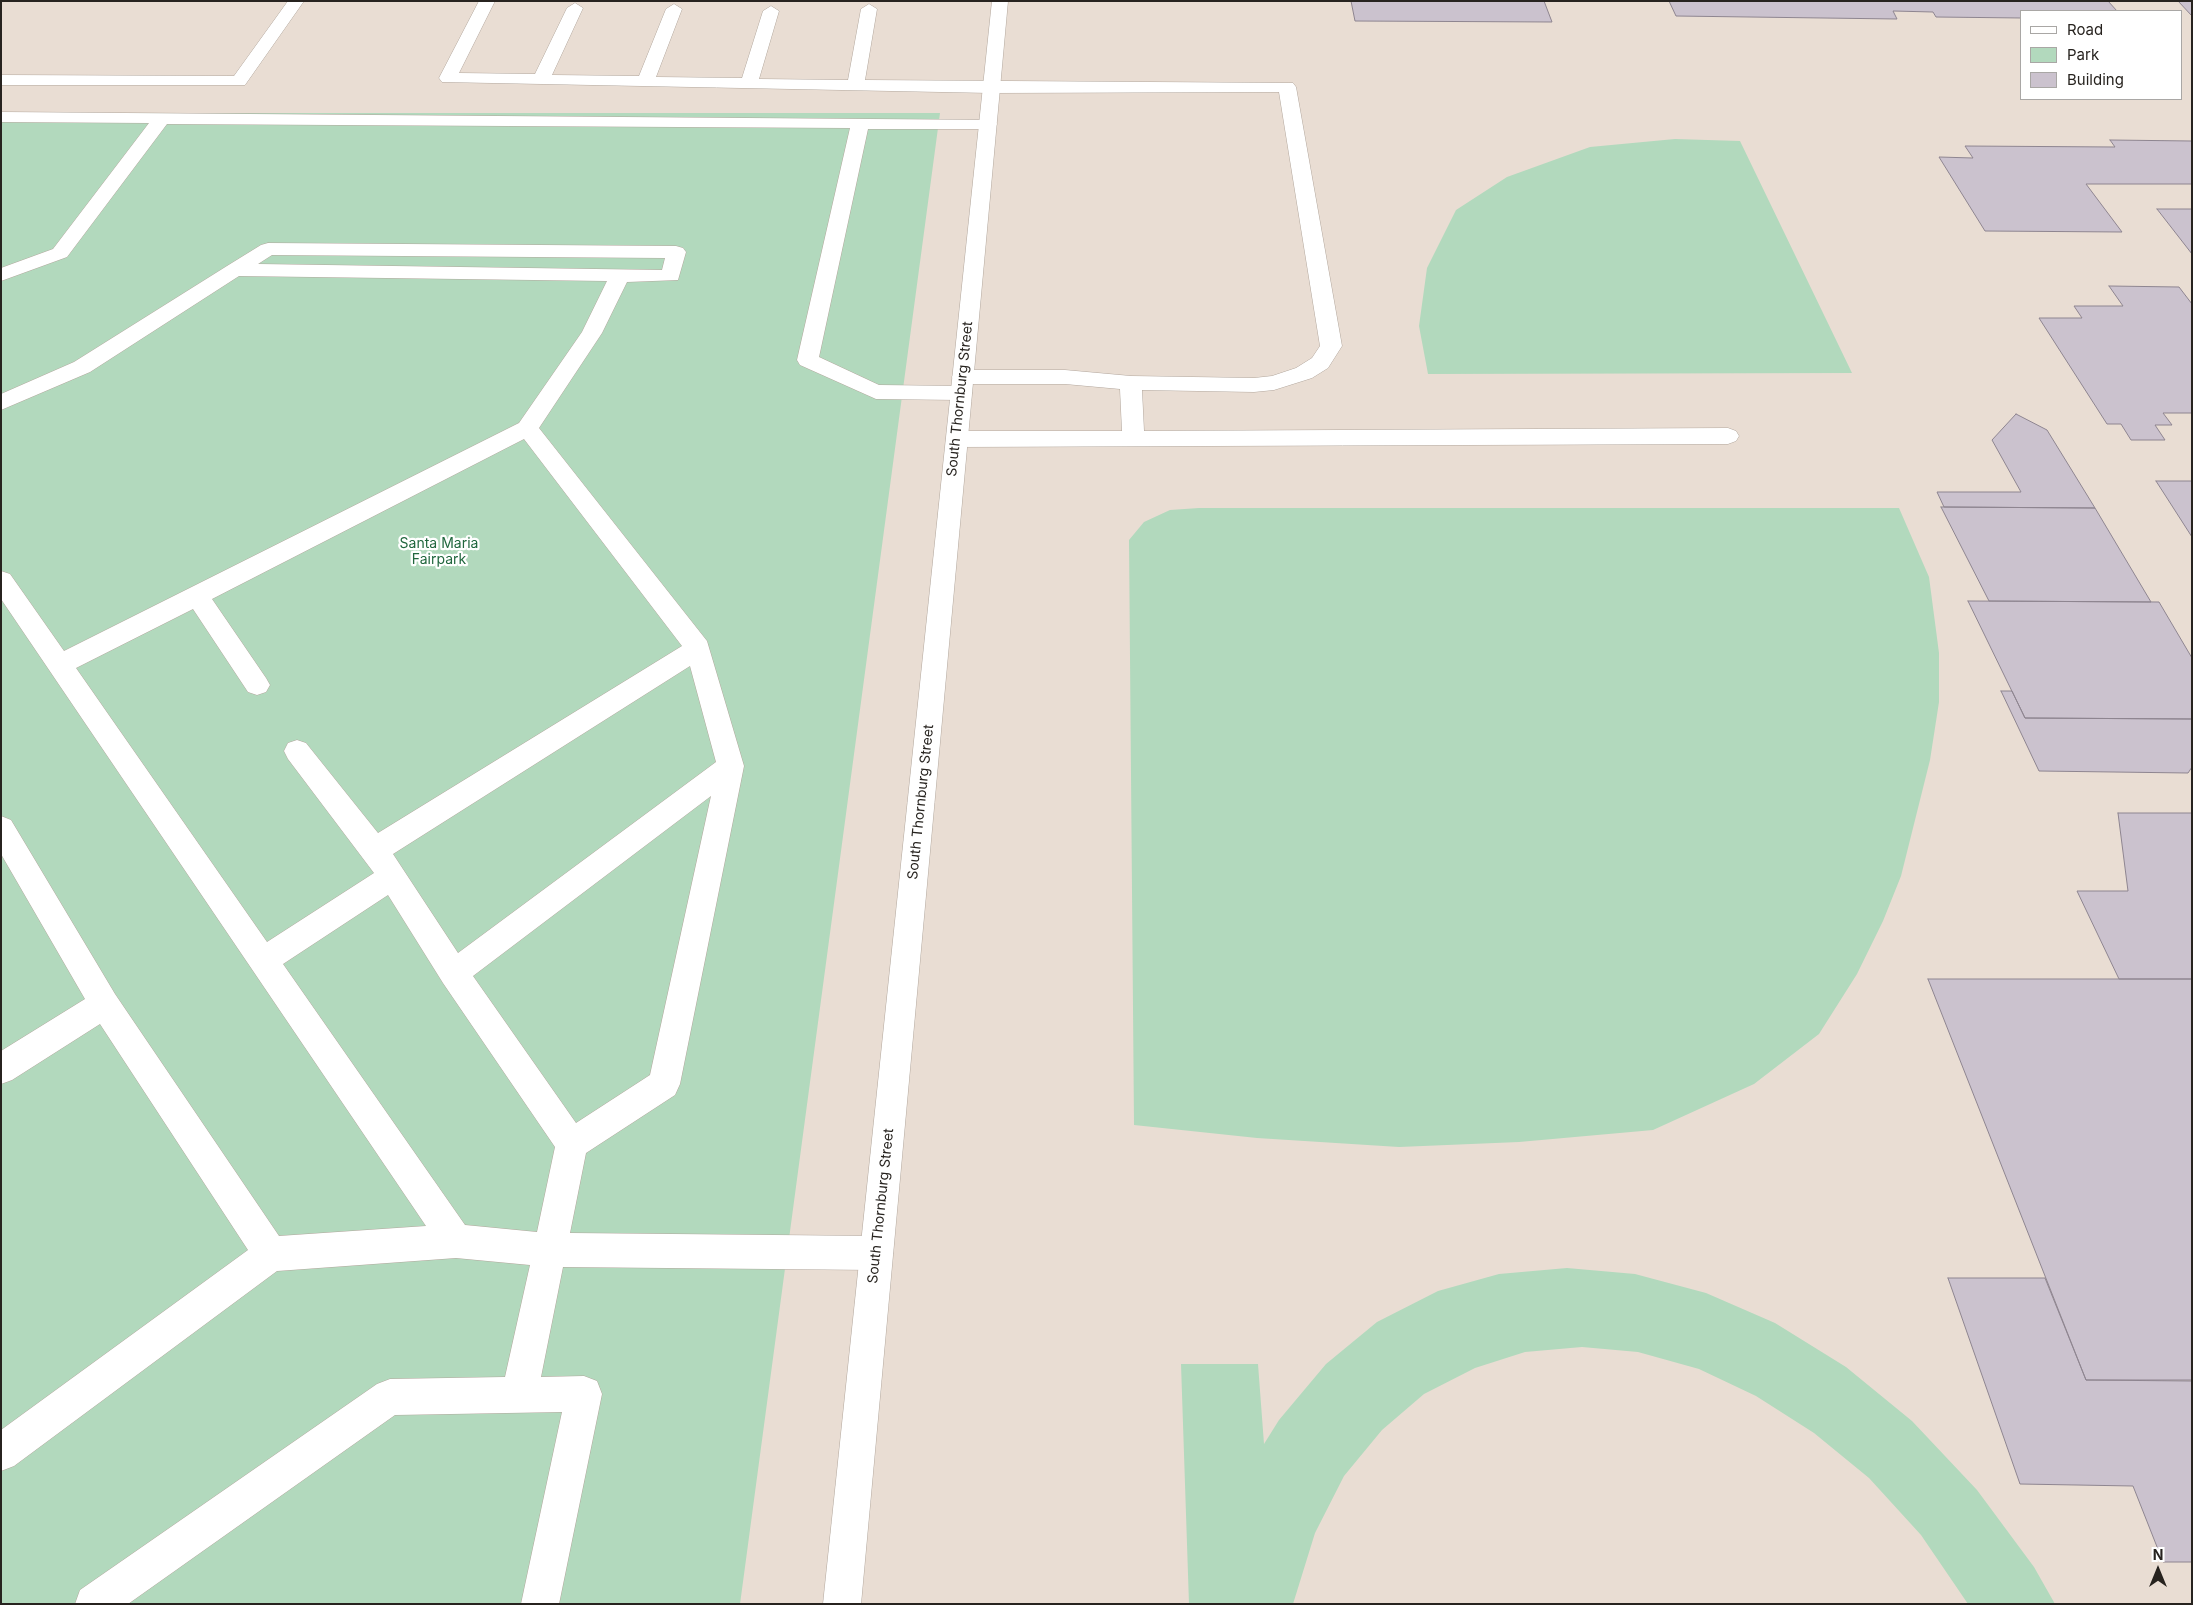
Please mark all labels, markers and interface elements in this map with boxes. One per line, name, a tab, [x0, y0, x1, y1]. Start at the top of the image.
legend	[2020, 10, 2183, 100]
text: Road	[2067, 20, 2103, 39]
text: Park	[2067, 45, 2099, 64]
text: Building	[2067, 70, 2124, 89]
street label: South Thornburg Street	[944, 321, 976, 477]
park label: Santa Maria Fairpark	[400, 536, 478, 568]
street label: South Thornburg Street	[905, 724, 937, 880]
street label: South Thornburg Street	[865, 1128, 897, 1284]
north arrow	[2133, 1545, 2183, 1595]
text: N	[2153, 1546, 2163, 1563]

